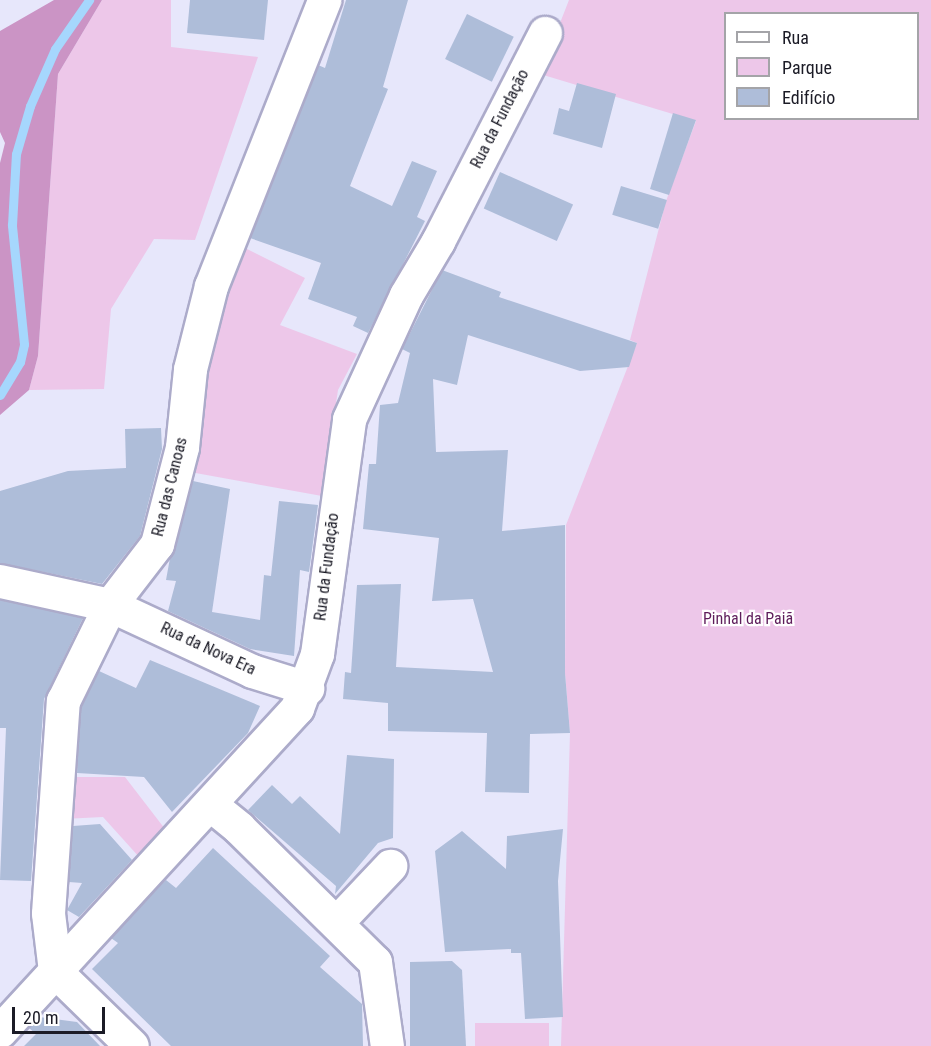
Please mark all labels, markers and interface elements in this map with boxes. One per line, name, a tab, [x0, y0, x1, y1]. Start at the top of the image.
legend	[724, 12, 919, 120]
text: Rua	[782, 27, 809, 48]
text: Parque	[782, 57, 832, 78]
street label: Rua da Fundação	[467, 66, 533, 172]
text: Edifício	[782, 87, 835, 108]
street label: Rua das Canoas	[148, 435, 192, 539]
street label: Rua da Fundação	[311, 512, 343, 622]
park label: Pinhal da Paiã	[703, 609, 793, 629]
street label: Rua da Nova Era	[157, 619, 259, 679]
scale bar	[15, 995, 108, 1033]
text: 20 m	[23, 1007, 58, 1028]

